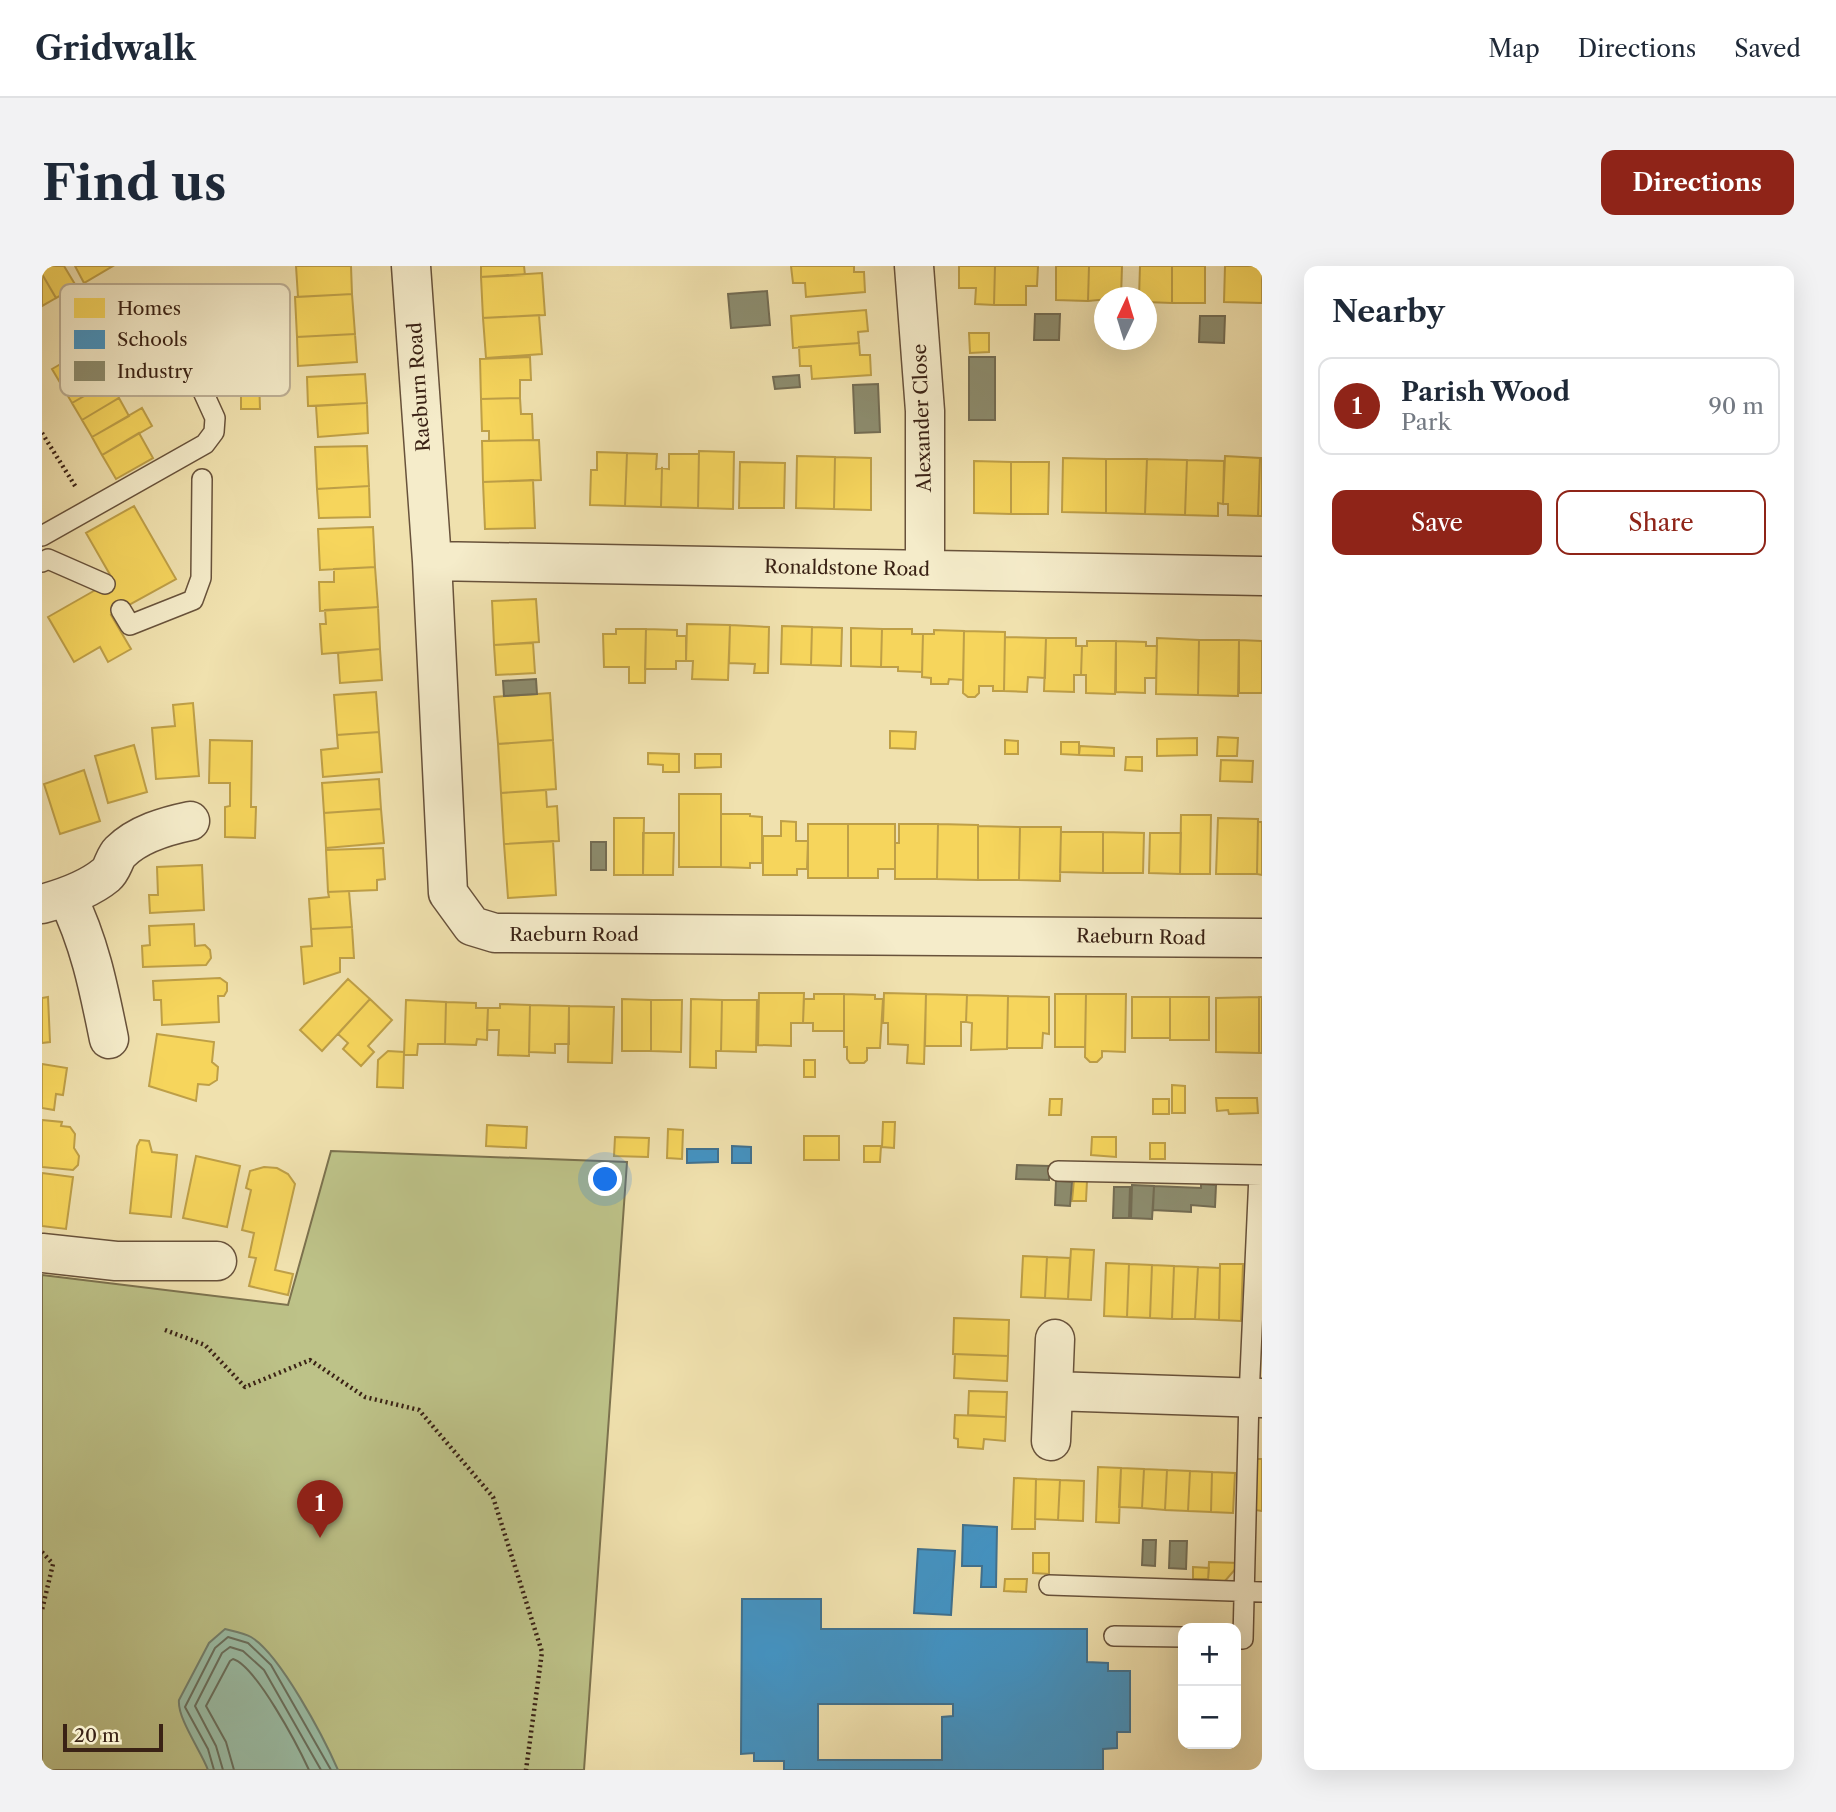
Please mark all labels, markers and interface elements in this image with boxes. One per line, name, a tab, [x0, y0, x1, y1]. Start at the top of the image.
text: Gridwalk	[35, 28, 196, 69]
text: Map	[1488, 34, 1540, 63]
text: Directions	[1578, 34, 1696, 63]
text: Saved	[1734, 34, 1801, 63]
button: Directions	[1601, 150, 1794, 215]
text: Find us	[42, 152, 226, 213]
legend	[60, 284, 290, 396]
north arrow	[1094, 287, 1157, 350]
text: Nearby	[1332, 293, 1445, 330]
text: Homes	[117, 297, 181, 320]
street label: Raeburn Road	[403, 321, 435, 452]
text: Schools	[117, 328, 187, 351]
street label: Alexander Close	[908, 343, 936, 494]
text: Industry	[117, 360, 193, 383]
text: Parish Wood	[1401, 376, 1570, 408]
text: 1	[1352, 392, 1362, 420]
text: 90 m	[1708, 392, 1764, 420]
text: Park	[1401, 408, 1451, 436]
button: Save	[1332, 490, 1542, 555]
button: Share	[1556, 490, 1766, 555]
street label: Ronaldstone Road	[764, 555, 930, 581]
street label: Raeburn Road	[509, 923, 639, 946]
street label: Raeburn Road	[1076, 924, 1206, 950]
your location	[588, 1162, 622, 1196]
pin: 1	[297, 1480, 343, 1538]
map controls	[1178, 1623, 1241, 1749]
button: +	[1178, 1623, 1241, 1686]
button: −	[1178, 1686, 1241, 1749]
scale bar	[63, 1721, 163, 1753]
text: 20 m	[74, 1724, 120, 1747]

